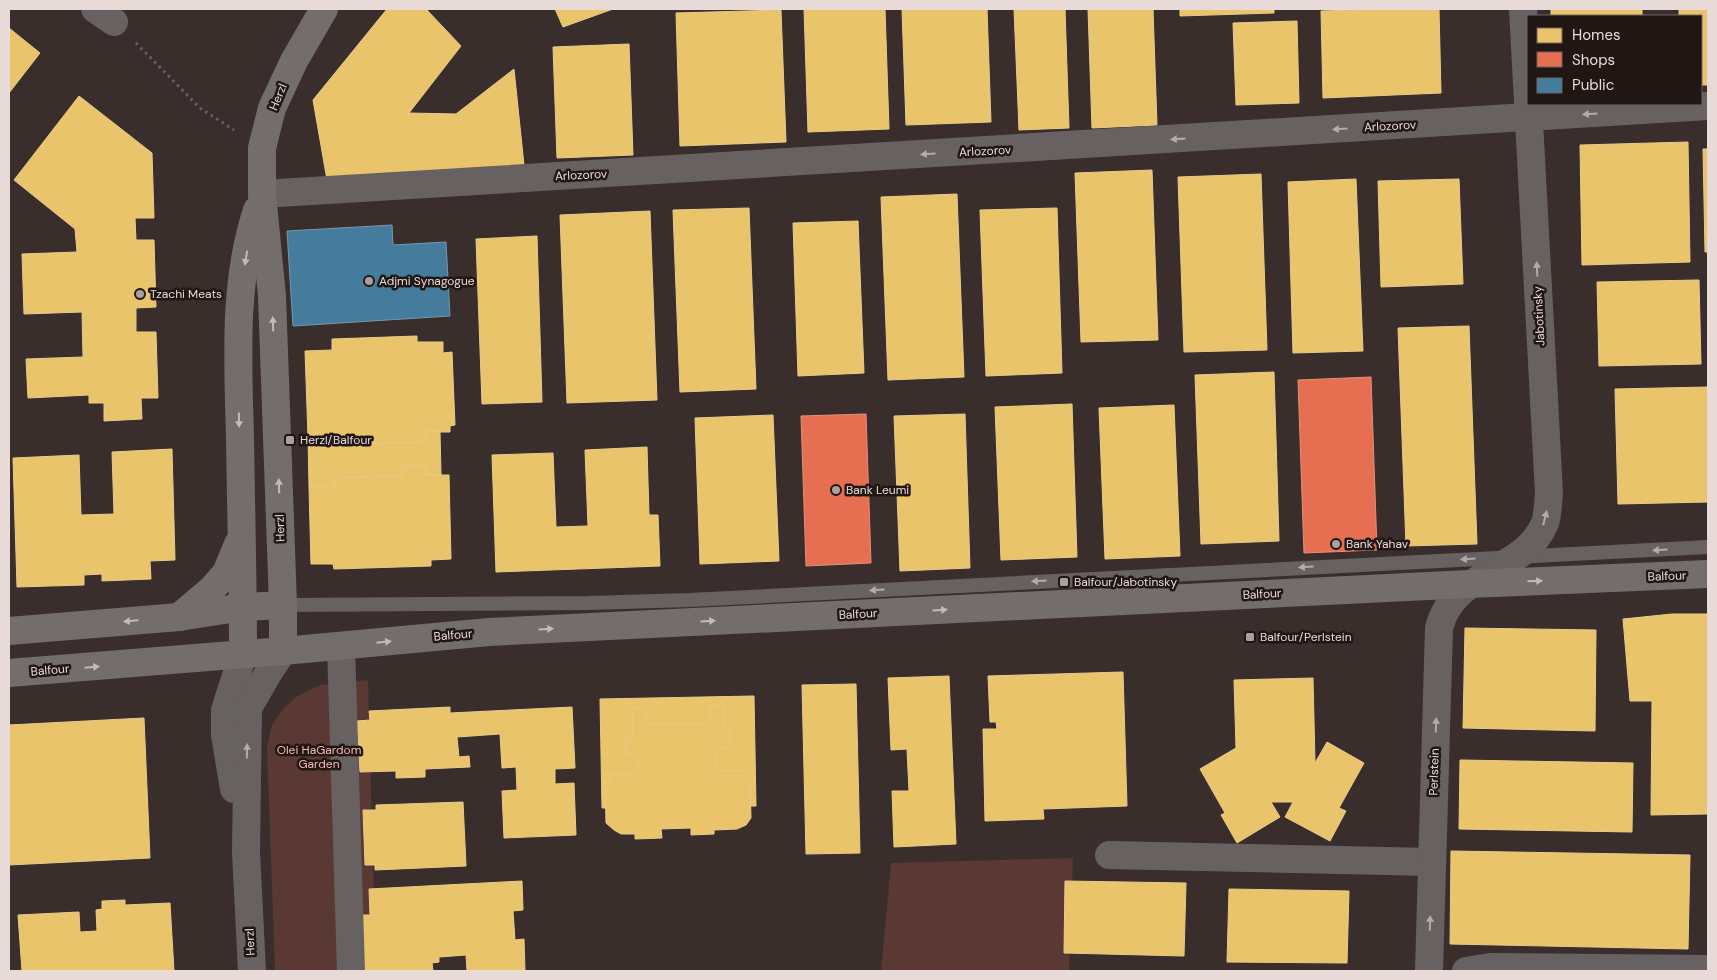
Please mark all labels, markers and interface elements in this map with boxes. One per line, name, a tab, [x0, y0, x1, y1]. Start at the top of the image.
legend	[1527, 15, 1702, 105]
text: Homes	[1572, 25, 1621, 45]
text: Shops	[1572, 50, 1615, 70]
text: Public	[1572, 75, 1614, 95]
street label: Herzl	[265, 81, 291, 113]
one-way arrow	[1581, 110, 1597, 118]
street label: Arlozorov	[1364, 117, 1417, 135]
one-way arrow	[1332, 126, 1348, 134]
one-way arrow	[1170, 136, 1186, 144]
street label: Arlozorov	[959, 142, 1012, 160]
one-way arrow	[920, 151, 936, 159]
street label: Arlozorov	[555, 166, 608, 184]
one-way arrow	[242, 251, 250, 267]
one-way arrow	[1532, 261, 1540, 277]
place label: Adjmi Synagogue	[379, 273, 475, 289]
marker: Adjmi Synagogue	[363, 275, 375, 287]
street label: Jabotinsky	[1529, 285, 1549, 346]
place label: Tzachi Meats	[150, 286, 222, 302]
marker: Tzachi Meats	[134, 288, 146, 300]
one-way arrow	[269, 316, 277, 332]
one-way arrow	[235, 413, 243, 429]
place label: Herzl/Balfour	[300, 432, 372, 448]
marker: Herzl/Balfour	[284, 434, 296, 446]
one-way arrow	[275, 478, 283, 494]
place label: Bank Leumi	[846, 482, 909, 498]
marker: Bank Leumi	[830, 484, 842, 496]
one-way arrow	[1541, 511, 1549, 526]
street label: Herzl	[272, 514, 288, 542]
place label: Bank Yahav	[1346, 536, 1409, 552]
marker: Bank Yahav	[1330, 538, 1342, 550]
one-way arrow	[1651, 546, 1667, 554]
one-way arrow	[1460, 555, 1476, 563]
one-way arrow	[1298, 564, 1314, 572]
street label: Balfour	[1647, 567, 1687, 585]
place label: Balfour/Jabotinsky	[1074, 574, 1177, 590]
marker: Balfour/Jabotinsky	[1058, 576, 1070, 588]
one-way arrow	[1527, 577, 1543, 585]
one-way arrow	[1031, 578, 1047, 586]
street label: Balfour	[1242, 585, 1282, 603]
one-way arrow	[868, 586, 884, 594]
street label: Balfour	[838, 605, 878, 623]
one-way arrow	[933, 606, 949, 614]
one-way arrow	[700, 617, 716, 625]
one-way arrow	[123, 618, 139, 626]
street label: Balfour	[433, 625, 474, 645]
one-way arrow	[538, 625, 554, 633]
place label: Balfour/Perlstein	[1260, 629, 1352, 645]
marker: Balfour/Perlstein	[1244, 631, 1256, 643]
one-way arrow	[376, 637, 392, 645]
street label: Balfour	[30, 660, 71, 680]
one-way arrow	[84, 662, 100, 670]
one-way arrow	[1432, 717, 1440, 733]
one-way arrow	[243, 742, 251, 758]
park label: Olei HaGardom Garden	[277, 742, 361, 772]
street label: Perlstein	[1425, 748, 1443, 796]
one-way arrow	[1427, 914, 1435, 930]
street label: Herzl	[241, 928, 259, 956]

